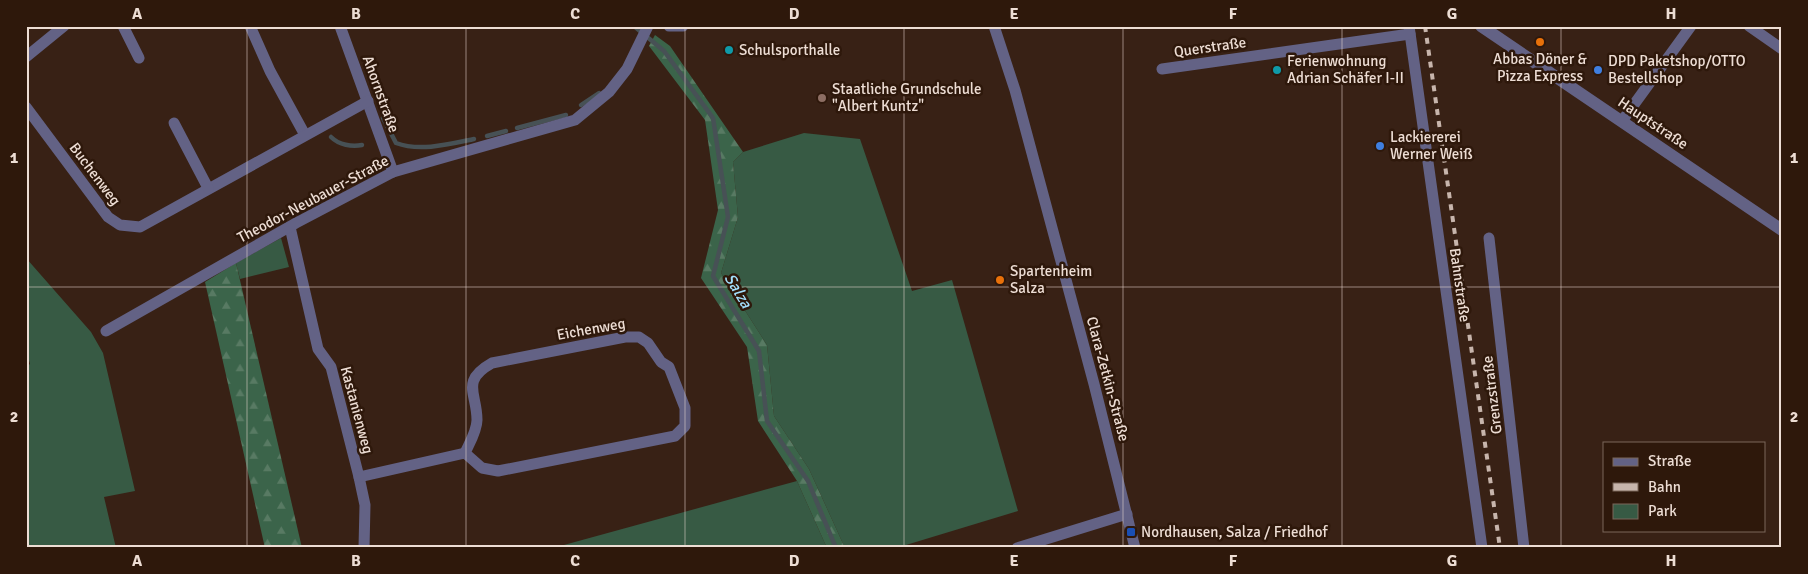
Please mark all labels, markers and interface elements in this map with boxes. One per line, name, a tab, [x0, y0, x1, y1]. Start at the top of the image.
text: A	[132, 4, 143, 24]
text: B	[351, 4, 361, 24]
text: C	[570, 4, 580, 24]
text: D	[789, 4, 800, 24]
text: E	[1009, 4, 1019, 24]
text: F	[1229, 4, 1238, 24]
text: G	[1447, 4, 1457, 24]
text: H	[1666, 4, 1676, 24]
street label: Querstraße	[1173, 33, 1247, 61]
marker: Abbas Döner & Pizza Express	[1534, 36, 1546, 48]
place label: Schulsporthalle	[739, 41, 840, 59]
marker: Schulsporthalle	[723, 44, 735, 56]
place label: Abbas Döner & Pizza Express	[1493, 50, 1588, 85]
place label: Ferienwohnung Adrian Schäfer I-II	[1287, 52, 1404, 87]
place label: DPD Paketshop/OTTO Bestellshop	[1608, 52, 1746, 87]
street label: Ahornstraße	[359, 53, 403, 135]
marker: Ferienwohnung Adrian Schäfer I-II	[1271, 64, 1283, 76]
marker: DPD Paketshop/OTTO Bestellshop	[1592, 64, 1604, 76]
place label: Staatliche Grundschule "Albert Kuntz"	[832, 80, 982, 115]
marker: Staatliche Grundschule "Albert Kuntz"	[816, 92, 828, 104]
street label: Hauptstraße	[1614, 93, 1692, 153]
place label: Lackiererei Werner Weiß	[1390, 128, 1473, 163]
street label: Buchenweg	[66, 139, 125, 209]
marker: Lackiererei Werner Weiß	[1374, 140, 1386, 152]
text: 1	[10, 148, 19, 168]
text: 1	[1790, 148, 1799, 168]
street label: Theodor-Neubauer-Straße	[234, 151, 392, 247]
street label: Bahnstraße	[1446, 247, 1474, 323]
place label: Spartenheim Salza	[1010, 262, 1092, 297]
water label: Salza	[720, 270, 757, 313]
marker: Spartenheim Salza	[994, 274, 1006, 286]
street label: Eichenweg	[555, 314, 627, 344]
street label: Clara-Zetkin-Straße	[1083, 315, 1133, 443]
street label: Grenzstraße	[1478, 355, 1506, 435]
street label: Kastanienweg	[337, 364, 377, 456]
text: 2	[10, 407, 18, 427]
text: 2	[1790, 407, 1798, 427]
legend	[1603, 442, 1766, 532]
text: Straße	[1648, 452, 1692, 470]
text: Bahn	[1648, 478, 1681, 496]
text: Park	[1648, 502, 1677, 520]
place label: Nordhausen, Salza / Friedhof	[1141, 523, 1328, 541]
marker: Nordhausen, Salza / Friedhof	[1125, 526, 1137, 538]
text: A	[132, 551, 143, 571]
text: B	[351, 551, 361, 571]
text: C	[570, 551, 580, 571]
text: D	[789, 551, 800, 571]
text: E	[1009, 551, 1019, 571]
text: F	[1229, 551, 1238, 571]
text: G	[1447, 551, 1457, 571]
text: H	[1666, 551, 1676, 571]

